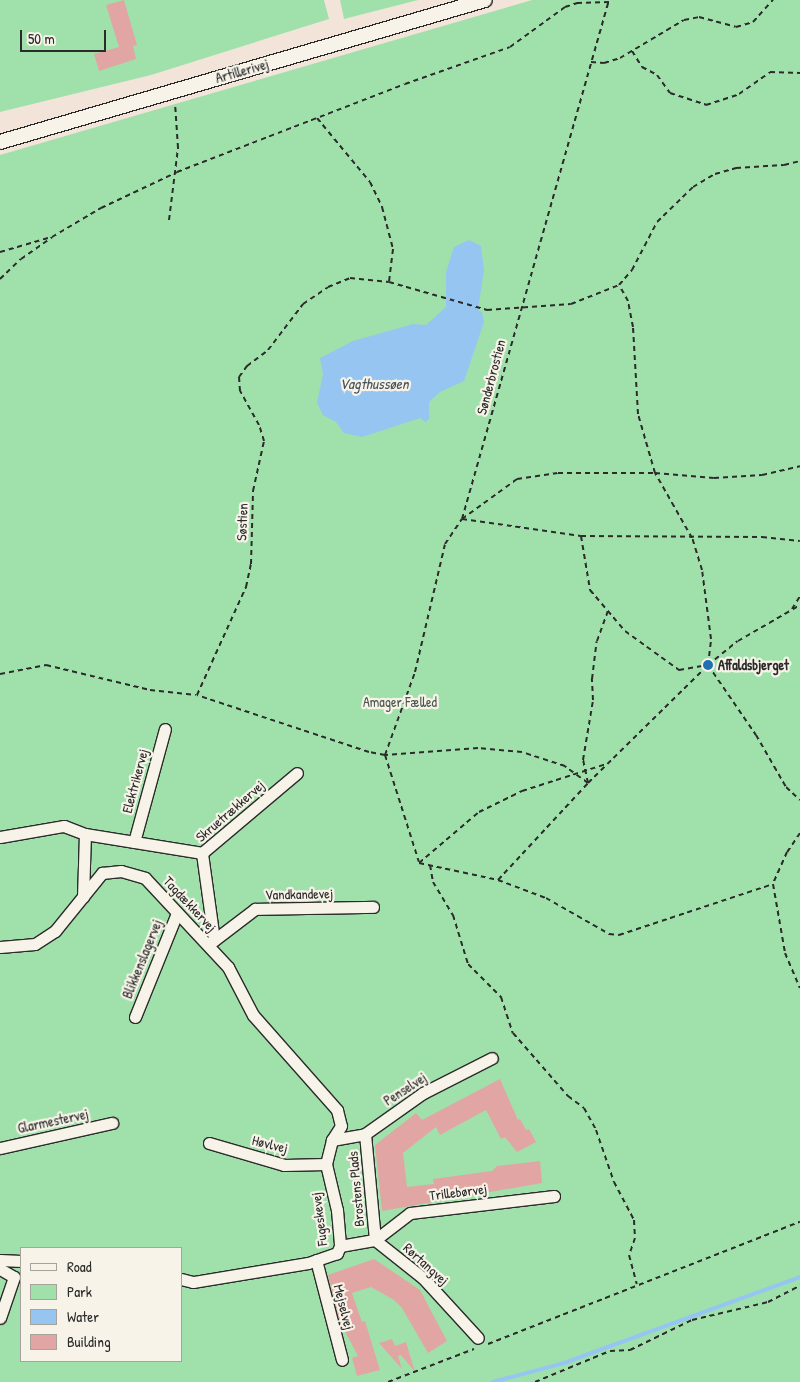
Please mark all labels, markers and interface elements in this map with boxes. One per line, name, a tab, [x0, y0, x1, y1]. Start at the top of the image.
scale bar	[22, 20, 109, 52]
text: 50 m	[28, 28, 55, 49]
street label: Artillerivej	[213, 55, 271, 87]
street label: Sønderbrostien	[473, 338, 509, 416]
water label: Vagthussøen	[339, 375, 409, 393]
street label: Søstien	[233, 503, 251, 541]
place label: Affaldsbjerget	[718, 657, 789, 673]
marker: Affaldsbjerget	[702, 659, 714, 671]
park label: Amager Fælled	[363, 694, 437, 710]
street label: Elektrikervej	[118, 747, 152, 815]
street label: Skruetrækkervej	[192, 777, 268, 845]
street label: Tagdækkervej	[160, 873, 220, 935]
street label: Vandkandevej	[265, 885, 333, 903]
street label: Blikkenslagervej	[119, 917, 165, 1001]
street label: Penselvej	[380, 1069, 430, 1109]
street label: Glarmestervej	[16, 1105, 90, 1137]
street label: Høvlvej	[250, 1131, 290, 1157]
street label: Brostens Plads	[344, 1151, 368, 1227]
street label: Trillebørvej	[428, 1180, 488, 1204]
street label: Fugeskevej	[307, 1191, 331, 1247]
street label: Rørtangvej	[400, 1239, 452, 1289]
legend	[20, 1247, 182, 1362]
text: Road	[67, 1256, 92, 1277]
text: Park	[67, 1281, 92, 1302]
street label: Mejselvej	[330, 1282, 358, 1332]
text: Water	[67, 1306, 99, 1327]
text: Building	[67, 1331, 111, 1352]

